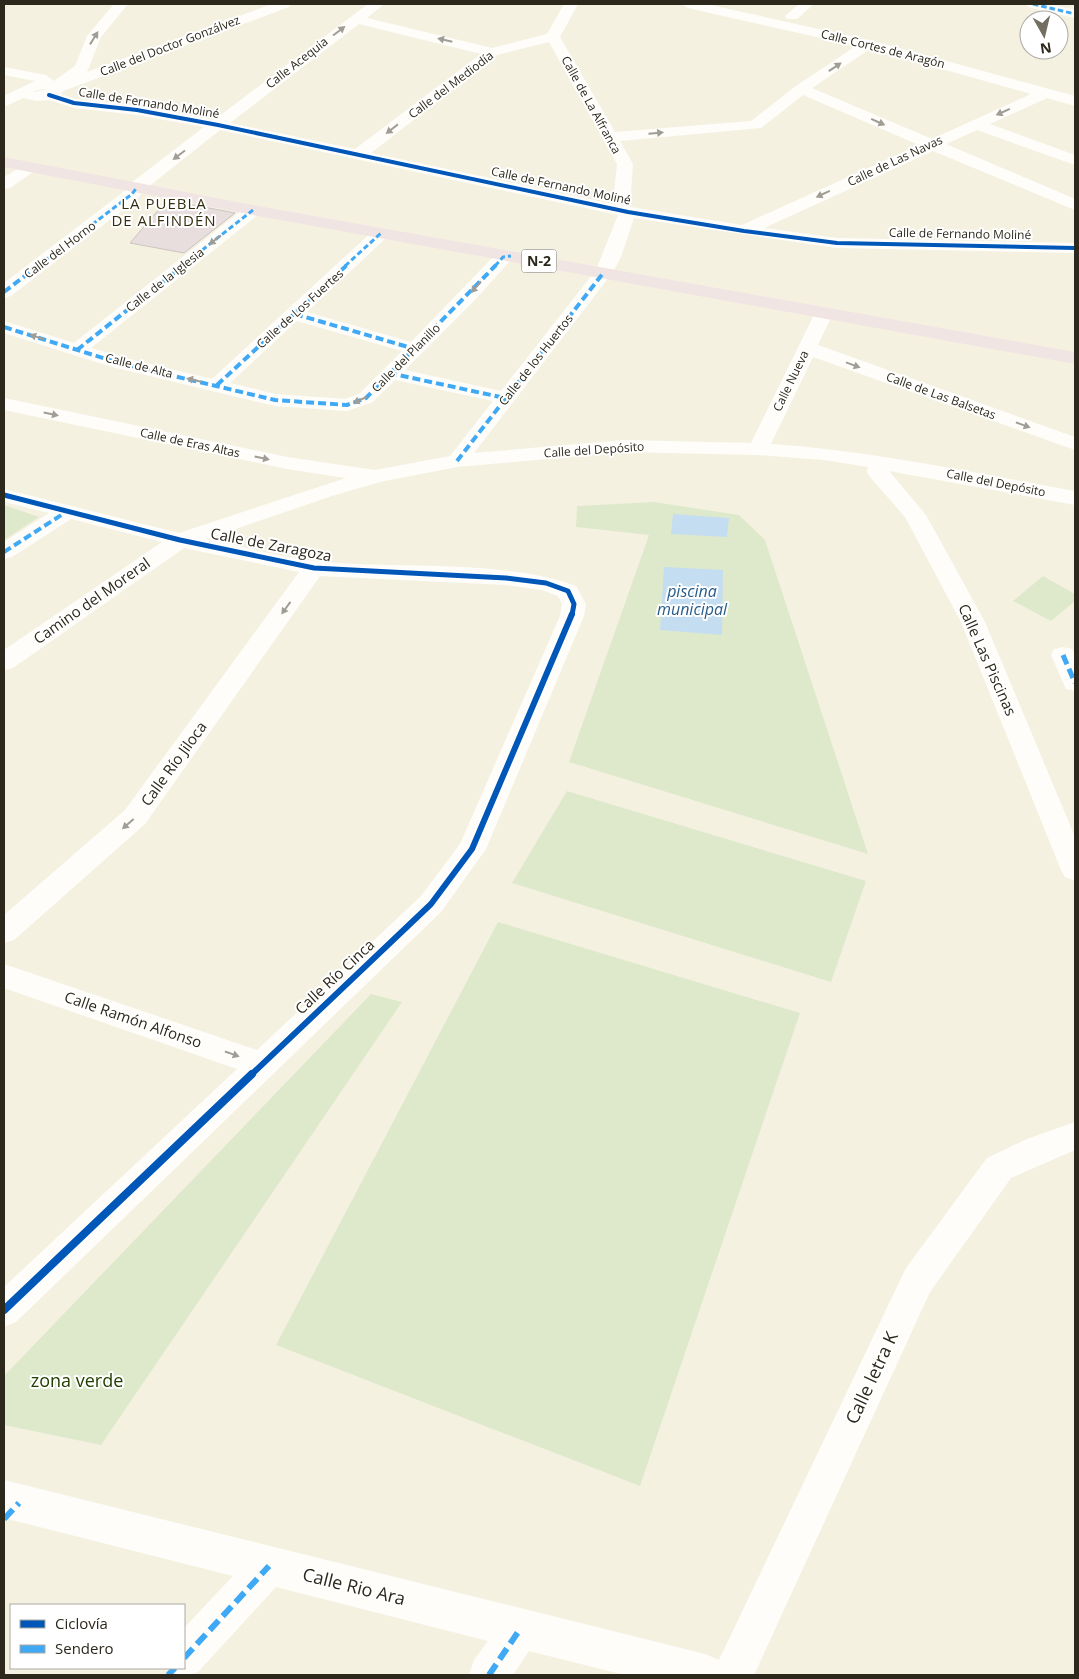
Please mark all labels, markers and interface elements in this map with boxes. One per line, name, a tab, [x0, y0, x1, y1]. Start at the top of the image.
north arrow	[1019, 10, 1069, 60]
street label: Calle del Doctor Gonzálvez	[97, 11, 243, 80]
street label: Calle Cortes de Aragón	[819, 25, 947, 72]
one-way arrow	[332, 26, 346, 36]
one-way arrow	[89, 31, 99, 44]
street label: Calle Acequia	[262, 33, 331, 92]
one-way arrow	[437, 36, 452, 44]
text: N	[1039, 38, 1053, 59]
street label: Calle del Mediodía	[405, 47, 497, 122]
street label: Calle de La Alfranca	[557, 53, 625, 157]
one-way arrow	[828, 62, 841, 72]
street label: Calle de Fernando Moliné	[77, 83, 221, 122]
one-way arrow	[996, 108, 1010, 116]
one-way arrow	[871, 119, 885, 127]
one-way arrow	[386, 123, 399, 134]
one-way arrow	[648, 128, 664, 136]
street label: Calle de Las Navas	[844, 131, 945, 190]
one-way arrow	[172, 150, 186, 160]
street label: Calle de Fernando Moliné	[490, 162, 633, 209]
one-way arrow	[816, 190, 830, 198]
district label: LA PUEBLA DE ALFINDÉN	[111, 193, 217, 230]
street label: Calle del Horno	[20, 217, 99, 282]
street label: Calle de Fernando Moliné	[889, 224, 1032, 243]
one-way arrow	[209, 234, 222, 245]
street label: Calle de la Iglesia	[122, 244, 207, 316]
road number: N-2	[522, 250, 556, 272]
street label: Calle de Los Fuertes	[253, 265, 347, 352]
one-way arrow	[471, 281, 482, 293]
street label: Calle de los Huertos	[495, 310, 577, 409]
street label: Calle del Planillo	[367, 319, 444, 396]
one-way arrow	[30, 333, 45, 341]
street label: Calle Nueva	[768, 347, 813, 414]
street label: Calle de Alta	[104, 349, 175, 382]
one-way arrow	[846, 362, 861, 369]
street label: Calle de Las Balsetas	[884, 368, 999, 423]
one-way arrow	[186, 375, 202, 383]
one-way arrow	[353, 396, 367, 404]
one-way arrow	[44, 410, 59, 418]
one-way arrow	[1016, 422, 1031, 430]
street label: Calle de Eras Altas	[139, 424, 242, 461]
street label: Calle del Depósito	[543, 438, 645, 461]
one-way arrow	[254, 454, 269, 462]
street label: Calle del Depósito	[945, 465, 1047, 500]
street label: Calle de Zaragoza	[209, 522, 334, 566]
street label: Camino del Moreral	[29, 552, 154, 648]
water label: piscina municipal	[657, 580, 728, 620]
street label: Calle Las Piscinas	[954, 600, 1022, 719]
one-way arrow	[281, 601, 291, 615]
street label: Calle Río Jiloca	[136, 717, 211, 810]
one-way arrow	[121, 818, 134, 829]
street label: Calle Río Cinca	[290, 934, 378, 1018]
street label: Calle Ramón Alfonso	[62, 986, 205, 1052]
one-way arrow	[225, 1050, 240, 1058]
street label: Calle letra K	[839, 1327, 903, 1428]
park label: zona verde	[31, 1368, 123, 1392]
street label: Calle Rio Ara	[300, 1562, 408, 1610]
legend	[10, 1604, 185, 1669]
text: Ciclovía	[55, 1613, 108, 1633]
text: Sendero	[55, 1638, 114, 1658]

